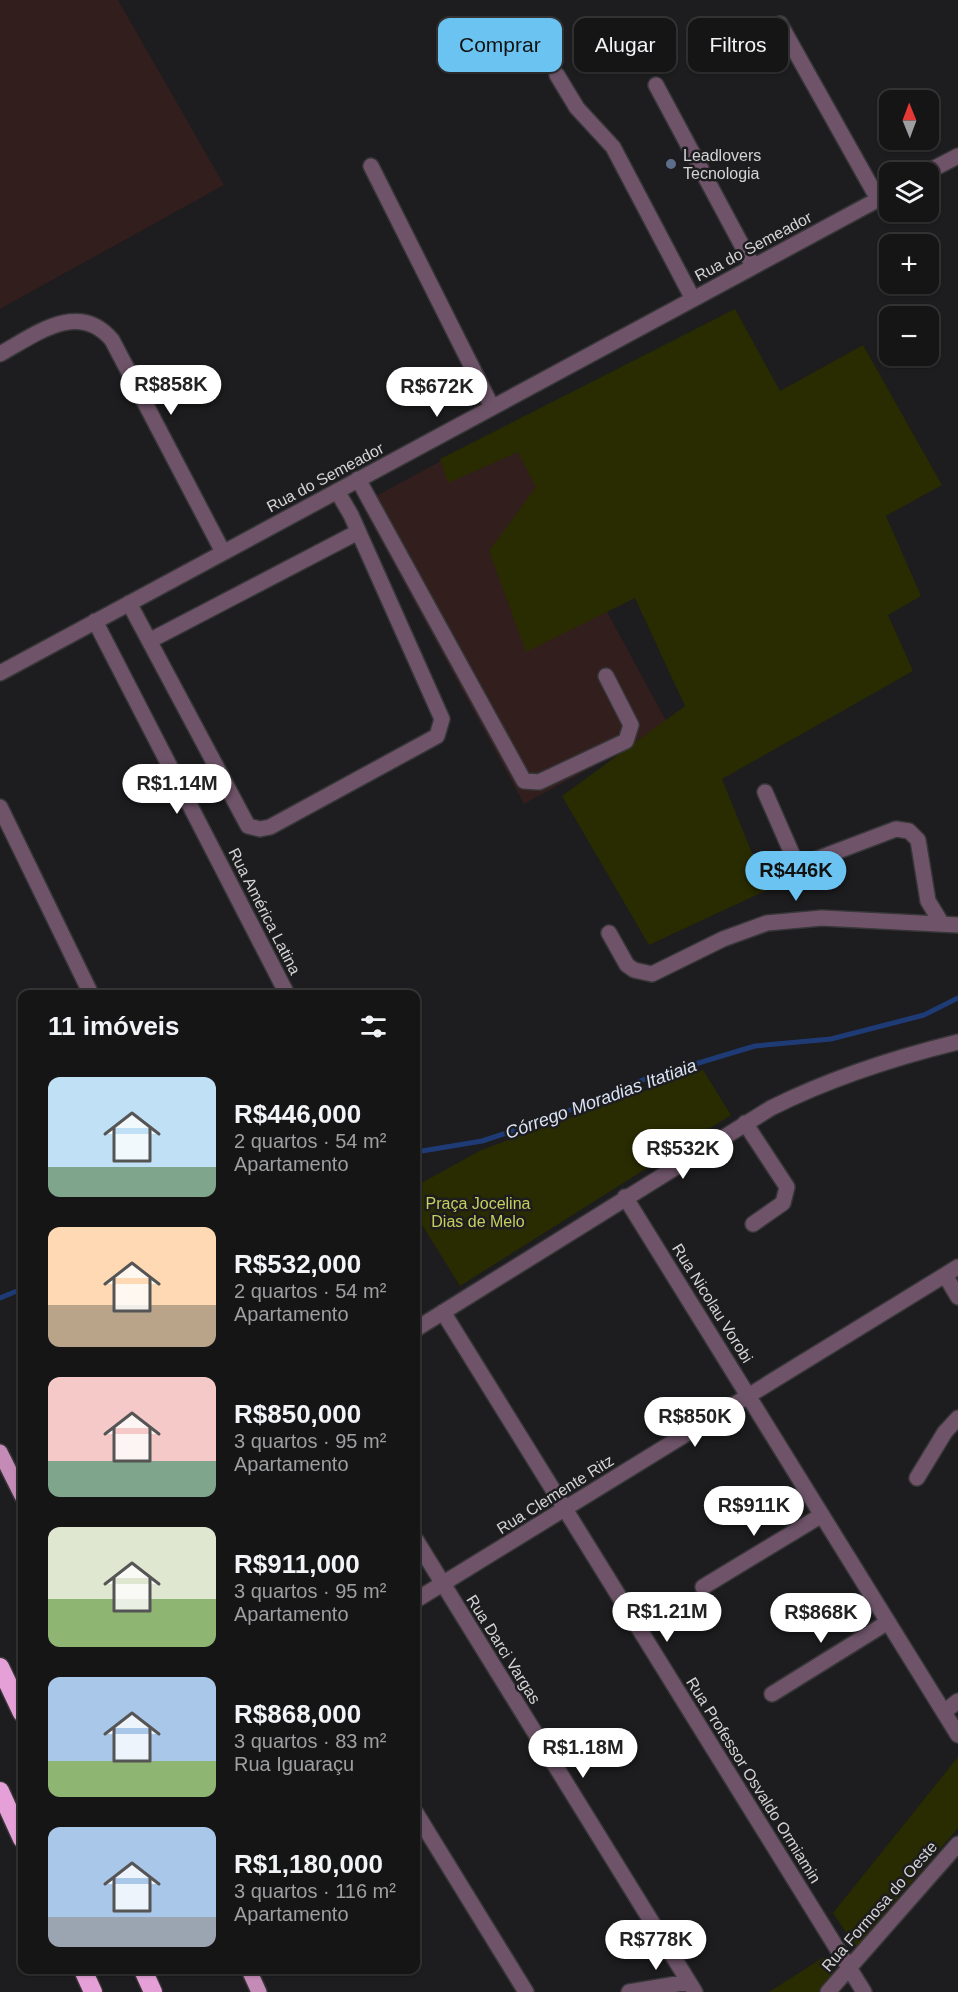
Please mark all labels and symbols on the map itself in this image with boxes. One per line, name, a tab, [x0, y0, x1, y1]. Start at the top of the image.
north arrow	[879, 90, 939, 150]
place label: Leadlovers Tecnologia	[683, 147, 761, 182]
marker: Leadlovers Tecnologia	[664, 157, 678, 171]
street label: Rua do Semeador	[692, 208, 815, 284]
pin: R$858K	[122, 365, 220, 416]
pin: R$672K	[388, 367, 486, 418]
street label: Rua do Semeador	[264, 439, 387, 515]
pin: R$1.14M	[122, 764, 232, 815]
street label: Rua América Latina	[225, 845, 304, 977]
pin: R$446K	[747, 851, 845, 902]
water label: Córrego Moradias Itatiaia	[503, 1055, 699, 1143]
pin: R$532K	[634, 1129, 732, 1180]
park label: Praça Jocelina Dias de Melo	[426, 1195, 531, 1230]
street label: Rua Nicolau Vorobi	[669, 1241, 756, 1366]
pin: R$850K	[646, 1397, 744, 1448]
street label: Rua Clemente Ritz	[494, 1452, 617, 1537]
pin: R$911K	[705, 1486, 803, 1537]
street label: Rua Darci Vargas	[463, 1592, 544, 1707]
pin: R$1.21M	[612, 1592, 722, 1643]
pin: R$868K	[772, 1593, 870, 1644]
street label: Rua Professor Osvaldo Ormiamin	[683, 1674, 824, 1886]
pin: R$1.18M	[528, 1728, 638, 1779]
street label: Rua Formosa do Oeste	[818, 1838, 940, 1975]
pin: R$778K	[607, 1920, 705, 1971]

